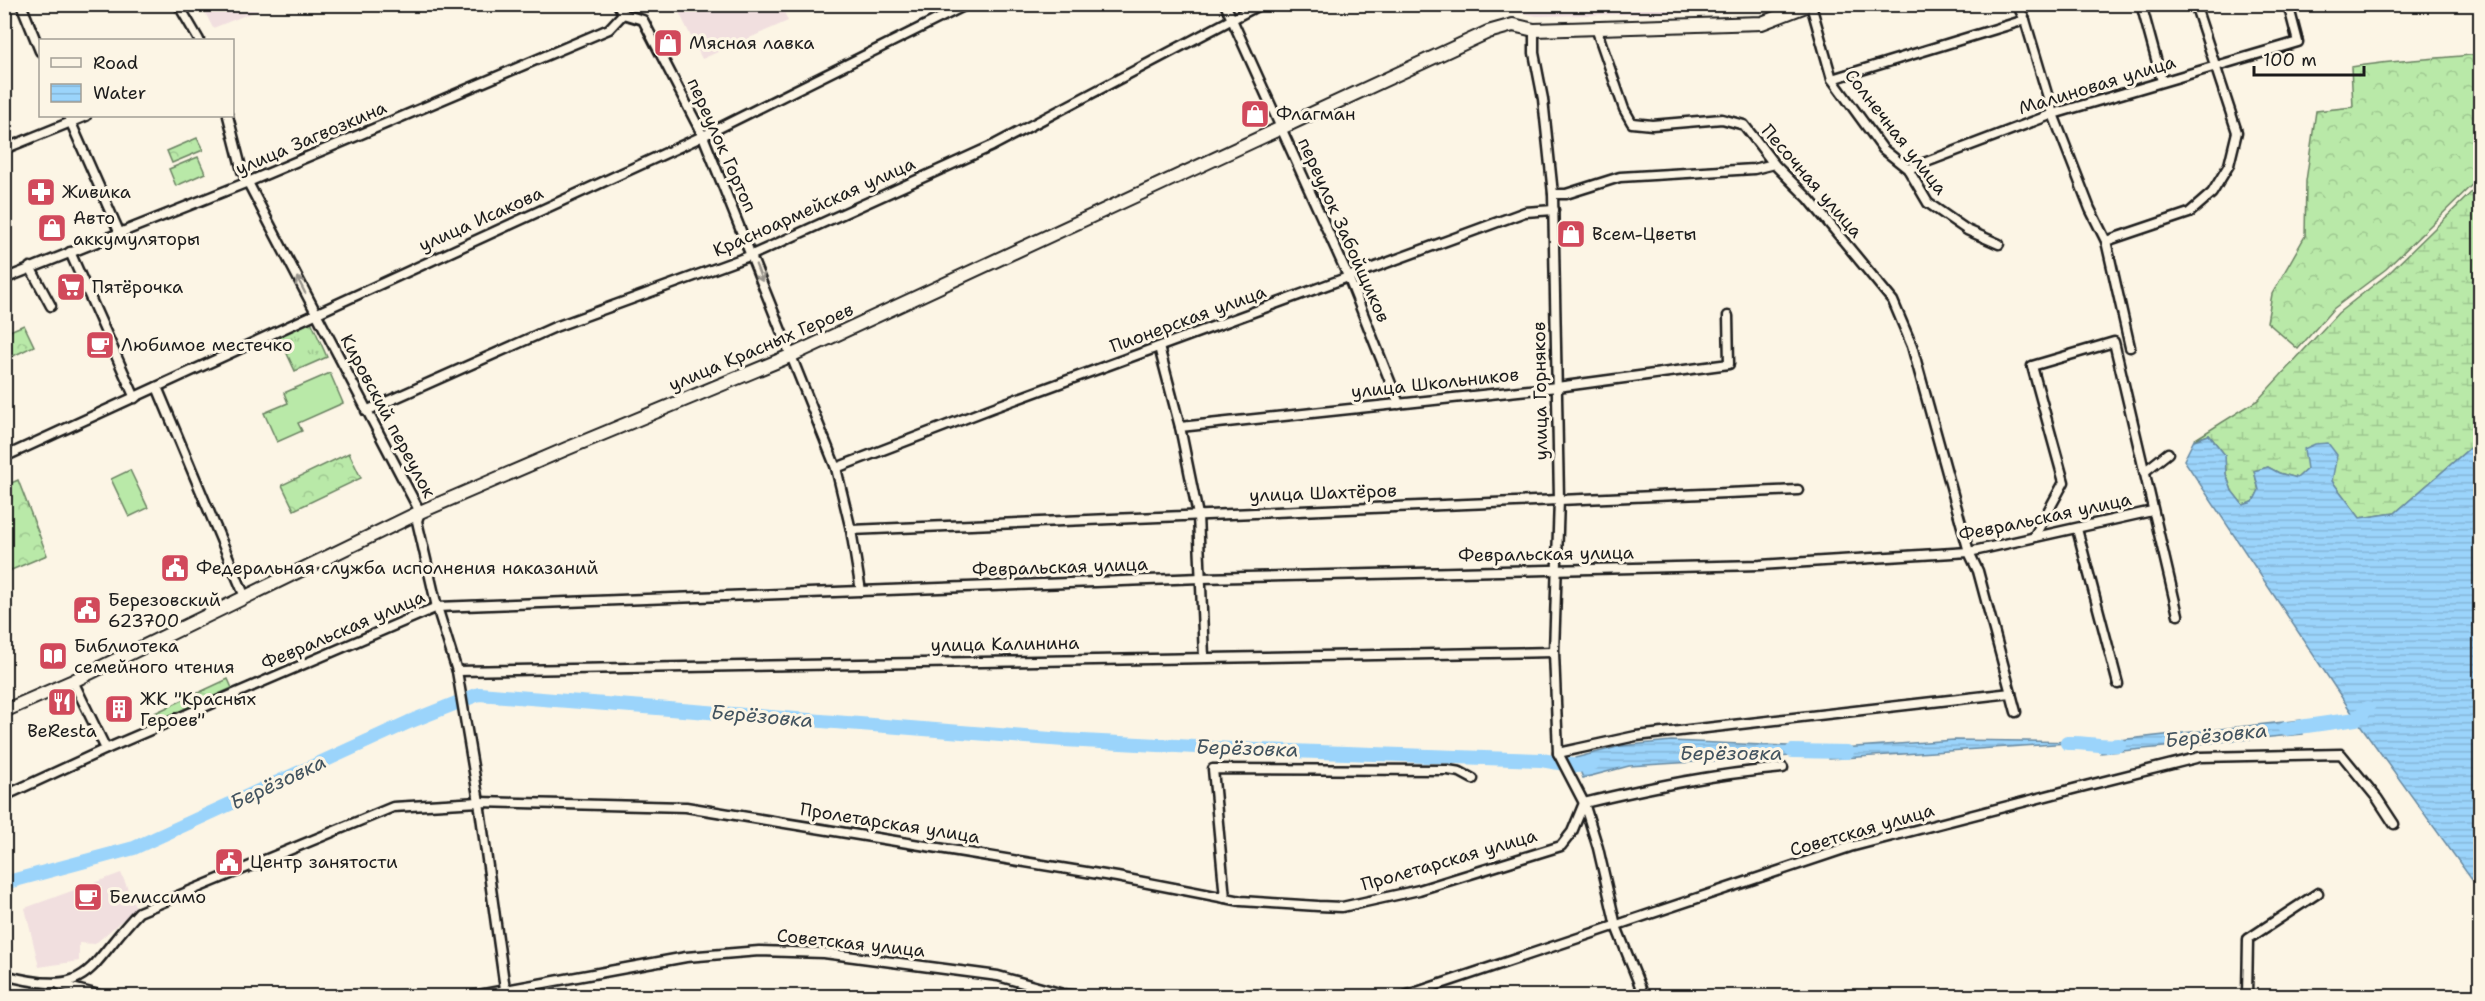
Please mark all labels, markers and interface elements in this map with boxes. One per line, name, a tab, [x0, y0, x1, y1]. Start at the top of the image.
shop icon: Мясная лавка	[652, 27, 684, 59]
place label: Мясная лавка	[689, 31, 815, 55]
legend	[39, 39, 234, 117]
scale bar	[2254, 39, 2364, 77]
text: 100 m	[2263, 48, 2317, 72]
street label: Малиновая улица	[2015, 50, 2179, 120]
text: Road	[93, 51, 138, 75]
street label: Солнечная улица	[1839, 64, 1953, 200]
street label: переулок Гортоп	[682, 74, 762, 216]
text: Water	[93, 81, 146, 105]
street label: улица Загвозкина	[232, 95, 390, 181]
shop icon: Флагман	[1239, 98, 1271, 130]
place label: Флагман	[1276, 102, 1356, 126]
street label: Песочная улица	[1756, 119, 1868, 243]
street label: переулок Забойщиков	[1292, 134, 1396, 326]
street label: Красноармейская улица	[709, 152, 919, 262]
pharmacy icon: Живика	[25, 176, 57, 208]
place label: Живика	[62, 180, 131, 204]
street label: улица Исакова	[415, 181, 547, 257]
place label: Авто аккумуляторы	[73, 206, 200, 251]
shop icon: Авто аккумуляторы	[36, 212, 68, 244]
shop icon: Всем-Цветы	[1555, 218, 1587, 250]
place label: Всем-Цветы	[1592, 222, 1697, 246]
one-way arrow	[754, 263, 765, 282]
supermarket icon: Пятёрочка	[55, 271, 87, 303]
place label: Пятёрочка	[92, 275, 183, 299]
one-way arrow	[294, 276, 306, 294]
street label: Пионерская улица	[1107, 280, 1269, 358]
street label: улица Красных Героев	[665, 297, 857, 397]
street label: улица Горняков	[1527, 321, 1553, 461]
cafe icon: Любимое местечко	[84, 329, 116, 361]
street label: Кировский переулок	[335, 330, 442, 502]
place label: Любимое местечко	[121, 333, 293, 357]
street label: улица Школьников	[1350, 362, 1520, 404]
street label: улица Шахтёров	[1249, 478, 1397, 508]
street label: Февральская улица	[1956, 487, 2134, 547]
street label: Февральская улица	[1458, 540, 1634, 568]
public building icon: Федеральная служба исполнения наказаний	[159, 552, 191, 584]
street label: Февральская улица	[972, 552, 1148, 582]
place label: Федеральная служба исполнения наказаний	[196, 556, 599, 580]
street label: Февральская улица	[257, 585, 429, 675]
place label: Березовский 623700	[108, 588, 221, 633]
public building icon: Березовский 623700	[71, 594, 103, 626]
street label: улица Калинина	[930, 631, 1080, 657]
place label: Библиотека семейного чтения	[74, 634, 235, 679]
library icon: Библиотека семейного чтения	[37, 640, 69, 672]
restaurant icon: BeResta	[46, 686, 78, 718]
place label: ЖК "Красных Героев"	[140, 687, 256, 732]
building icon: ЖК "Красных Героев"	[103, 693, 135, 725]
water label: Берёзовка	[710, 699, 814, 733]
water label: Берёзовка	[2164, 717, 2268, 753]
place label: BeResta	[27, 719, 97, 743]
water label: Берёзовка	[1195, 733, 1299, 763]
water label: Берёзовка	[1680, 740, 1782, 766]
water label: Берёзовка	[226, 748, 330, 816]
street label: Пролетарская улица	[798, 797, 982, 849]
street label: Советская улица	[1787, 798, 1937, 862]
street label: Пролетарская улица	[1358, 823, 1540, 897]
public building icon: Центр занятости	[213, 846, 245, 878]
place label: Центр занятости	[250, 850, 398, 874]
cafe icon: Белиссимо	[72, 881, 104, 913]
place label: Белиссимо	[109, 885, 206, 909]
street label: Советская улица	[776, 923, 926, 963]

